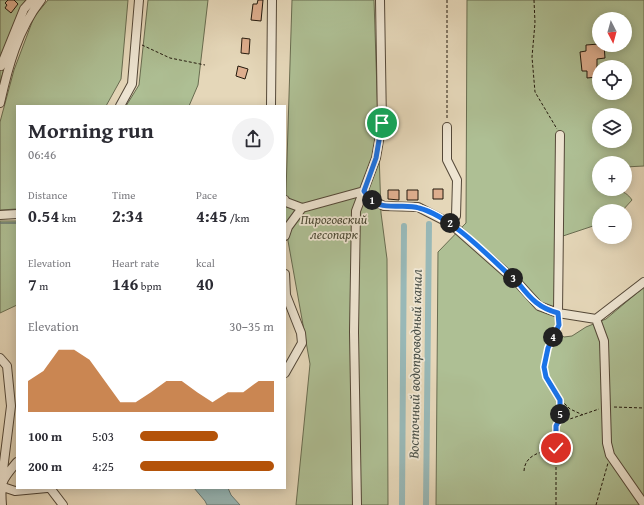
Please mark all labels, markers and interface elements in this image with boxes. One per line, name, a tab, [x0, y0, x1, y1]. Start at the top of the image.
north arrow	[592, 12, 632, 52]
map controls	[592, 12, 632, 244]
button: locate	[592, 60, 632, 100]
pin	[365, 106, 399, 140]
button: layers	[592, 108, 632, 148]
icon: arrive	[371, 112, 393, 134]
text: Morning run	[28, 114, 154, 146]
button: share	[232, 118, 274, 160]
text: 06:46	[28, 145, 56, 164]
button: +	[592, 156, 632, 196]
text: Distance	[28, 187, 67, 203]
text: Time	[112, 187, 135, 203]
text: Pace	[196, 187, 217, 203]
pin: 1	[362, 190, 382, 210]
text: 1	[369, 192, 375, 208]
text: 0.54	[28, 203, 59, 228]
text: 2:34	[112, 203, 143, 228]
text: 4:45	[196, 203, 227, 228]
button: −	[592, 204, 632, 244]
text: km	[59, 210, 76, 226]
text: /km	[227, 210, 249, 226]
park label: Пироговский лесопарк	[301, 210, 368, 244]
pin: 2	[440, 213, 460, 233]
text: 2	[447, 215, 453, 231]
text: Elevation	[28, 255, 71, 271]
text: Heart rate	[112, 255, 159, 271]
text: kcal	[196, 255, 215, 271]
water label: Восточный водопроводный канал	[403, 268, 427, 460]
pin: 3	[503, 268, 523, 288]
text: 3	[510, 270, 516, 286]
text: 7	[28, 271, 37, 296]
text: 146	[112, 271, 138, 296]
text: 40	[196, 271, 214, 296]
text: m	[37, 278, 48, 294]
text: bpm	[138, 278, 161, 294]
text: Elevation	[28, 317, 79, 336]
text: 30–35 m	[229, 317, 274, 336]
pin: 4	[543, 327, 563, 347]
text: 4	[550, 329, 556, 345]
pin: 5	[550, 404, 570, 424]
text: 5	[557, 406, 563, 422]
text: 100 m	[28, 427, 62, 446]
text: 5:03	[92, 427, 114, 446]
pin	[539, 431, 573, 465]
icon: check	[545, 437, 567, 459]
text: 200 m	[28, 457, 62, 476]
text: 4:25	[92, 457, 114, 476]

